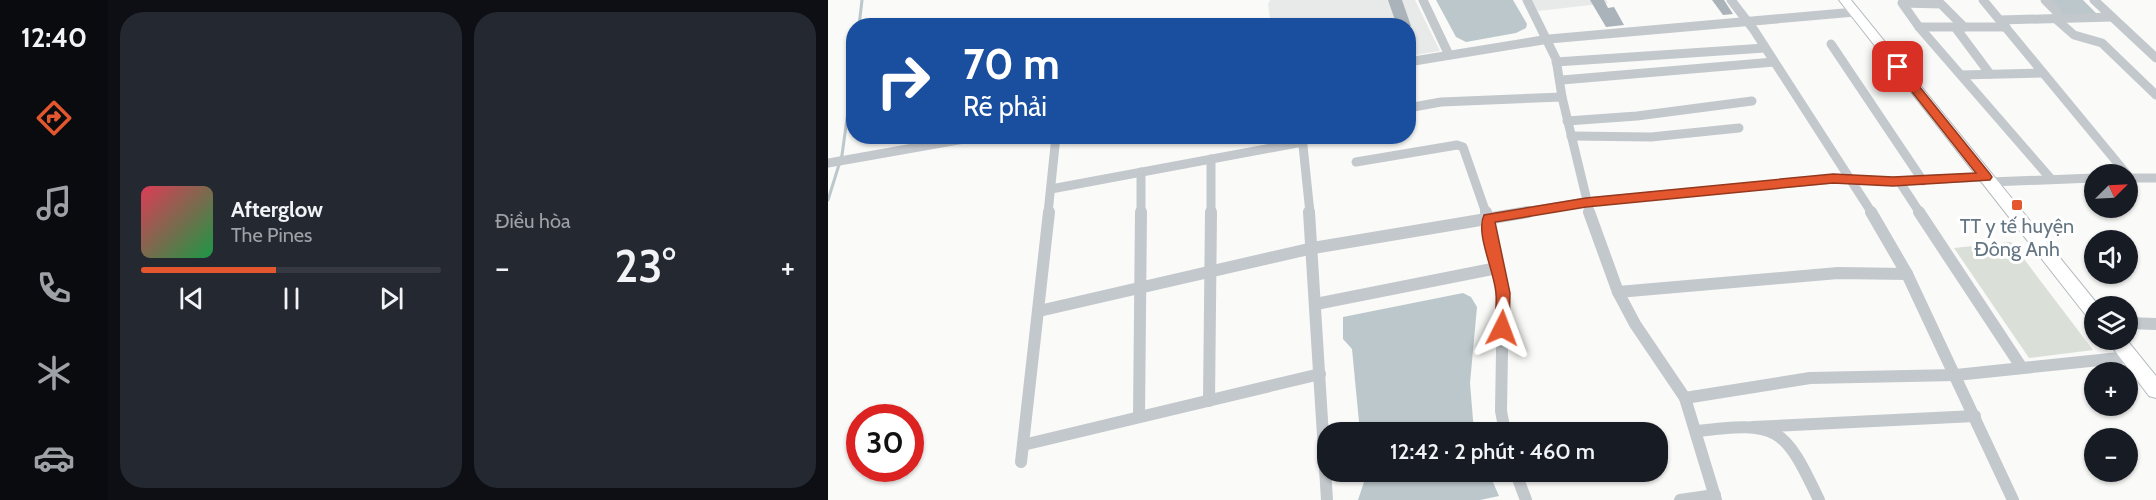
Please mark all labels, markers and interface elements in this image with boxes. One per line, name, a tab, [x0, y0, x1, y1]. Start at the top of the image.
text: 12:40	[21, 21, 87, 54]
text: 70 m	[963, 38, 1060, 90]
pin	[1872, 41, 1923, 92]
icon: right	[864, 42, 942, 120]
icon: arrive	[1881, 50, 1914, 83]
text: Rẽ phải	[963, 90, 1047, 123]
icon: directions	[33, 97, 75, 139]
north arrow	[2084, 164, 2138, 218]
map controls	[2084, 164, 2138, 482]
icon: music	[33, 182, 75, 224]
text: Afterglow	[231, 196, 323, 223]
marker: TT y tế huyện Đông Anh	[2010, 198, 2024, 212]
text: Điều hòa	[495, 209, 570, 233]
place label: TT y tế huyện Đông Anh	[1960, 214, 2074, 261]
text: The Pines	[231, 223, 312, 247]
button: sound	[2084, 230, 2138, 284]
text: 23°	[614, 239, 676, 293]
text: −	[495, 247, 510, 287]
text: +	[780, 247, 795, 287]
icon: phone	[33, 267, 75, 309]
icon: previous	[175, 282, 208, 315]
icon: pause	[275, 282, 308, 315]
icon: next	[375, 282, 408, 315]
position arrow	[1470, 296, 1534, 360]
button: layers	[2084, 296, 2138, 350]
icon: climate	[33, 352, 75, 394]
button: +	[2084, 362, 2138, 416]
speed limit sign: 30	[846, 404, 924, 482]
button: −	[2084, 428, 2138, 482]
icon: car	[33, 437, 75, 479]
text: 12:42 · 2 phút · 460 m	[1390, 438, 1595, 465]

